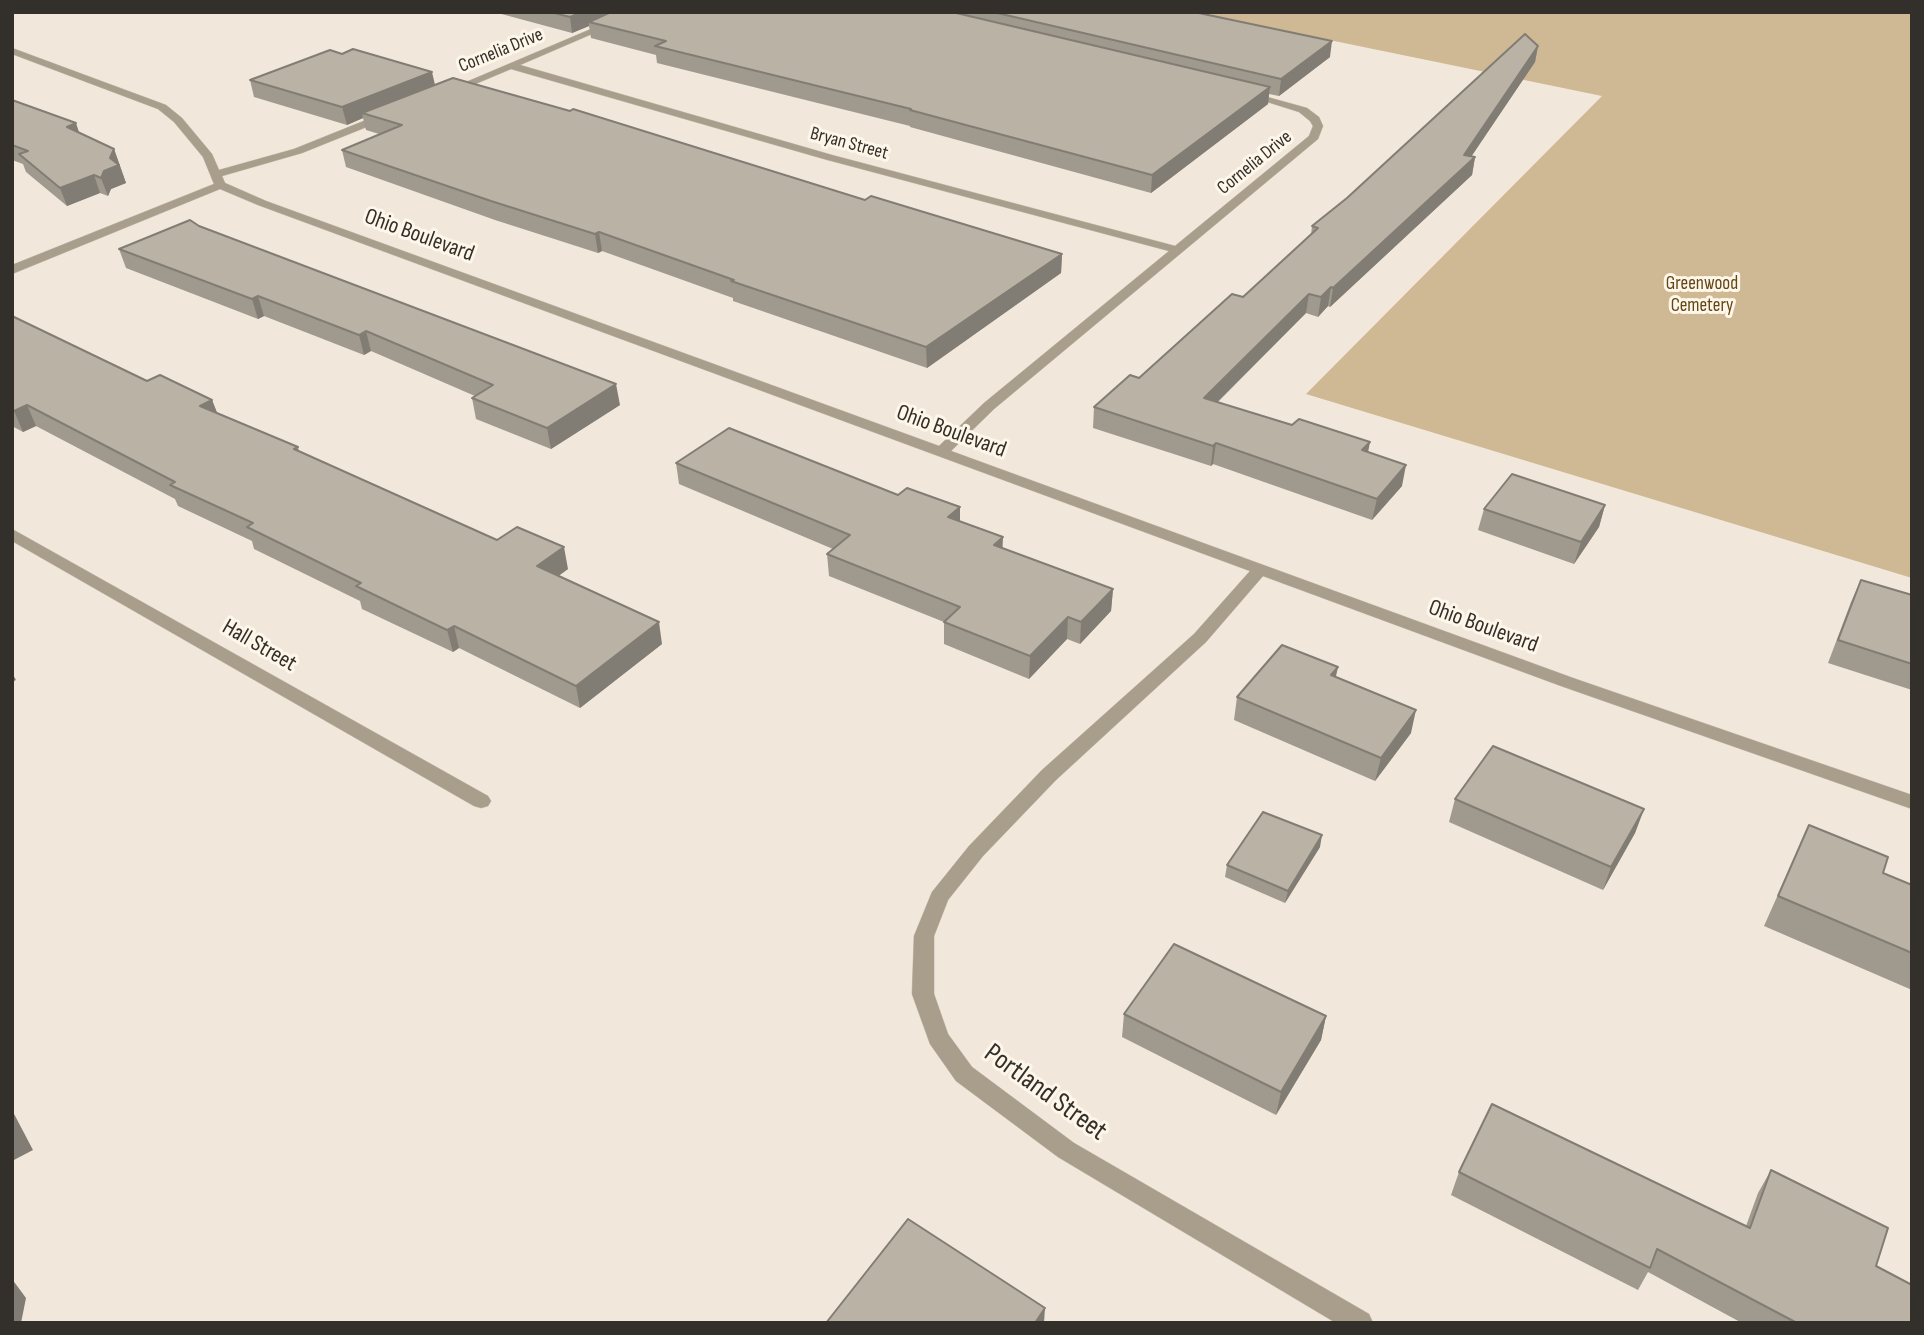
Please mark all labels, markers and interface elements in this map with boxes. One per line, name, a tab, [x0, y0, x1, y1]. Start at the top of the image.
street label: Cornelia Drive	[455, 24, 547, 78]
street label: Bryan Street	[808, 123, 890, 165]
street label: Cornelia Drive	[1213, 126, 1297, 200]
street label: Ohio Boulevard	[360, 203, 478, 269]
park label: Greenwood Cemetery	[1666, 273, 1738, 317]
street label: Ohio Boulevard	[892, 399, 1010, 465]
street label: Ohio Boulevard	[1424, 594, 1542, 660]
street label: Hall Street	[217, 614, 301, 678]
street label: Portland Street	[977, 1037, 1113, 1149]

